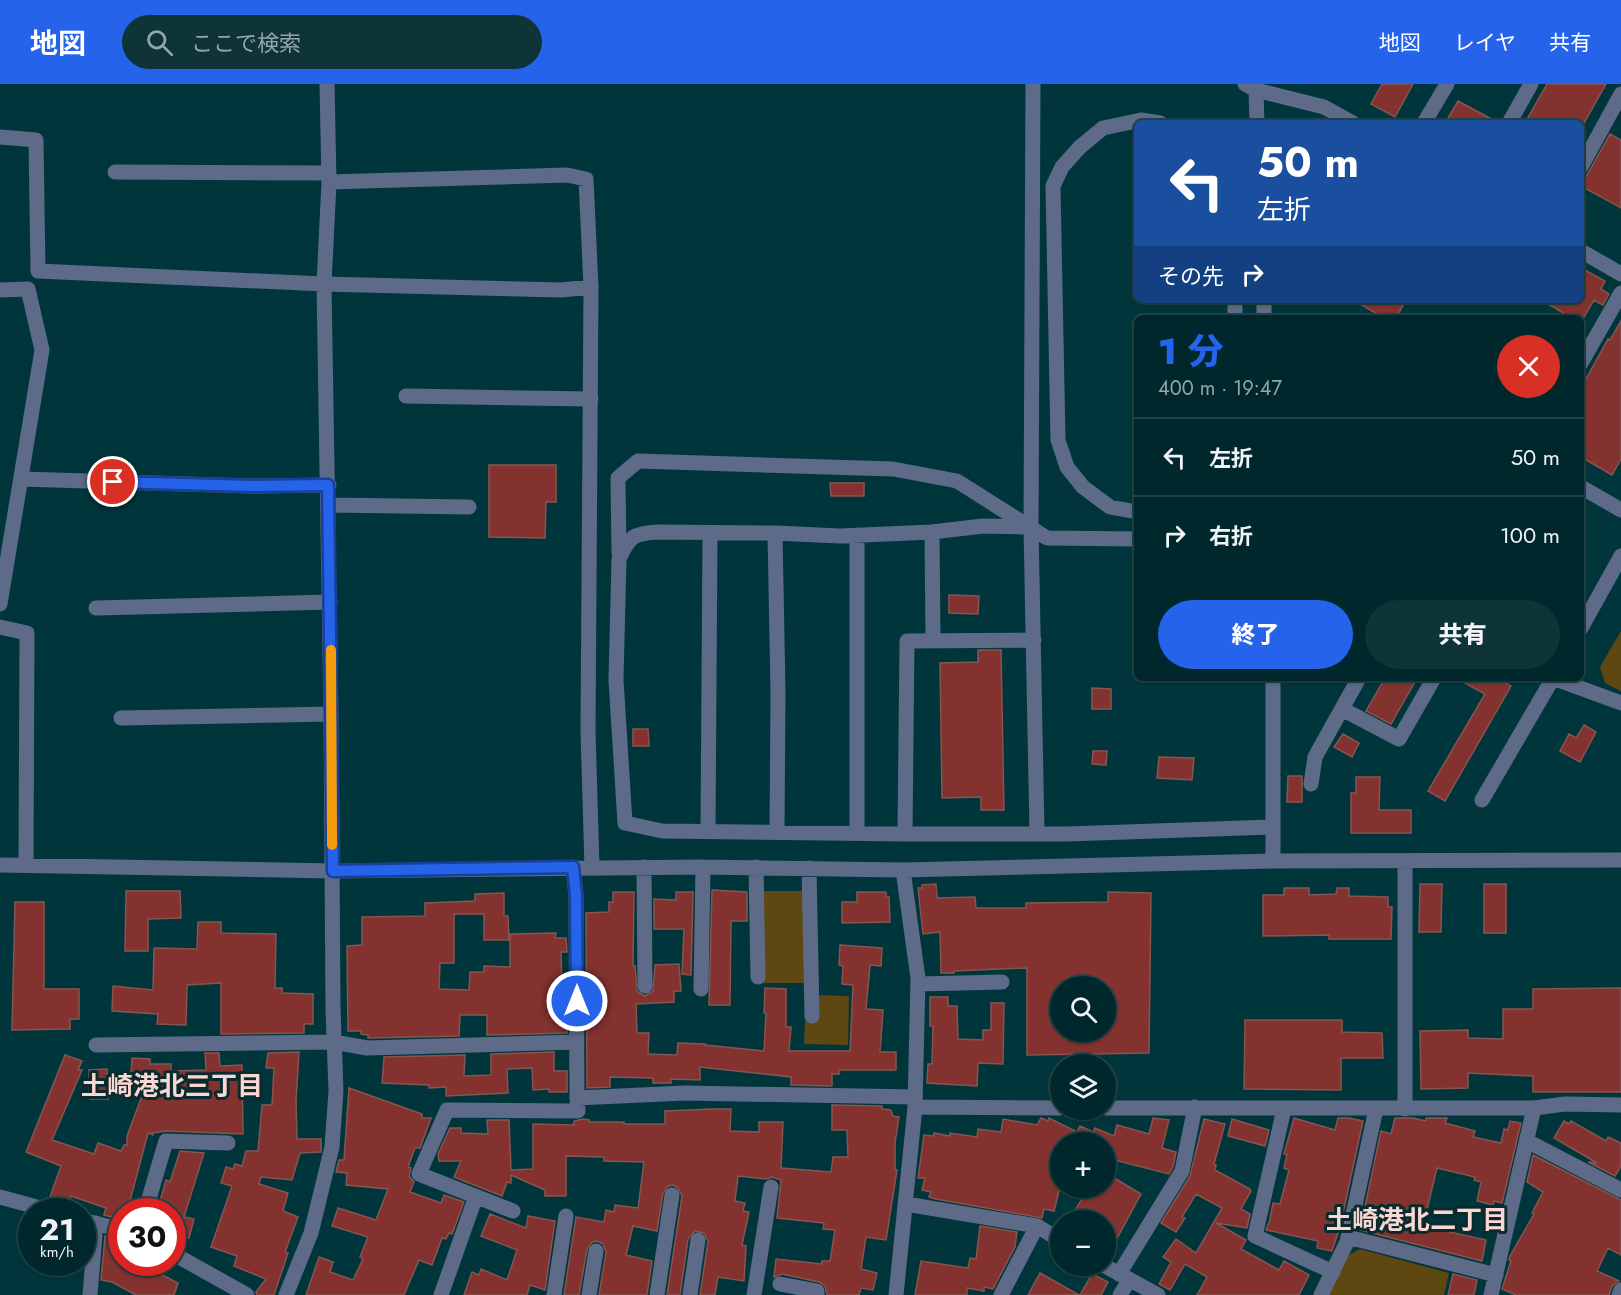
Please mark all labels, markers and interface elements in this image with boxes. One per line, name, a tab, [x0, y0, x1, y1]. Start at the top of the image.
search box	[122, 15, 542, 69]
text: 地図	[30, 23, 86, 64]
icon: search	[143, 26, 176, 59]
text: ここで検索	[191, 27, 301, 59]
text: 地図	[1379, 28, 1421, 58]
text: レイヤ	[1454, 28, 1516, 58]
text: 共有	[1549, 28, 1591, 58]
text: 50 m	[1257, 132, 1359, 193]
icon: left	[1158, 144, 1236, 222]
text: 左折	[1257, 190, 1311, 229]
icon: right	[1236, 258, 1269, 291]
text: その先	[1158, 260, 1224, 292]
text: 1 分	[1158, 325, 1224, 377]
button: close	[1497, 335, 1560, 398]
text: 400 m · 19:47	[1158, 374, 1282, 403]
icon: left	[1158, 441, 1191, 474]
text: 50 m	[1511, 441, 1560, 473]
text: 左折	[1209, 442, 1253, 474]
pin	[87, 456, 138, 507]
icon: arrive	[96, 465, 129, 498]
icon: right	[1158, 519, 1191, 552]
text: 100 m	[1500, 519, 1560, 551]
text: 右折	[1209, 520, 1253, 552]
button: 終了	[1158, 600, 1353, 669]
button: 共有	[1365, 600, 1560, 669]
position arrow	[545, 969, 609, 1033]
map controls	[1050, 976, 1116, 1276]
button: search	[1050, 976, 1116, 1042]
button: layers	[1050, 1054, 1116, 1120]
district label: 土崎港北三丁目	[81, 1067, 263, 1105]
button: +	[1050, 1132, 1116, 1198]
speed limit sign: 30	[108, 1198, 186, 1276]
district label: 土崎港北二丁目	[1326, 1201, 1508, 1239]
text: 21	[40, 1208, 74, 1251]
button: −	[1050, 1210, 1116, 1276]
text: km/h	[40, 1241, 74, 1263]

